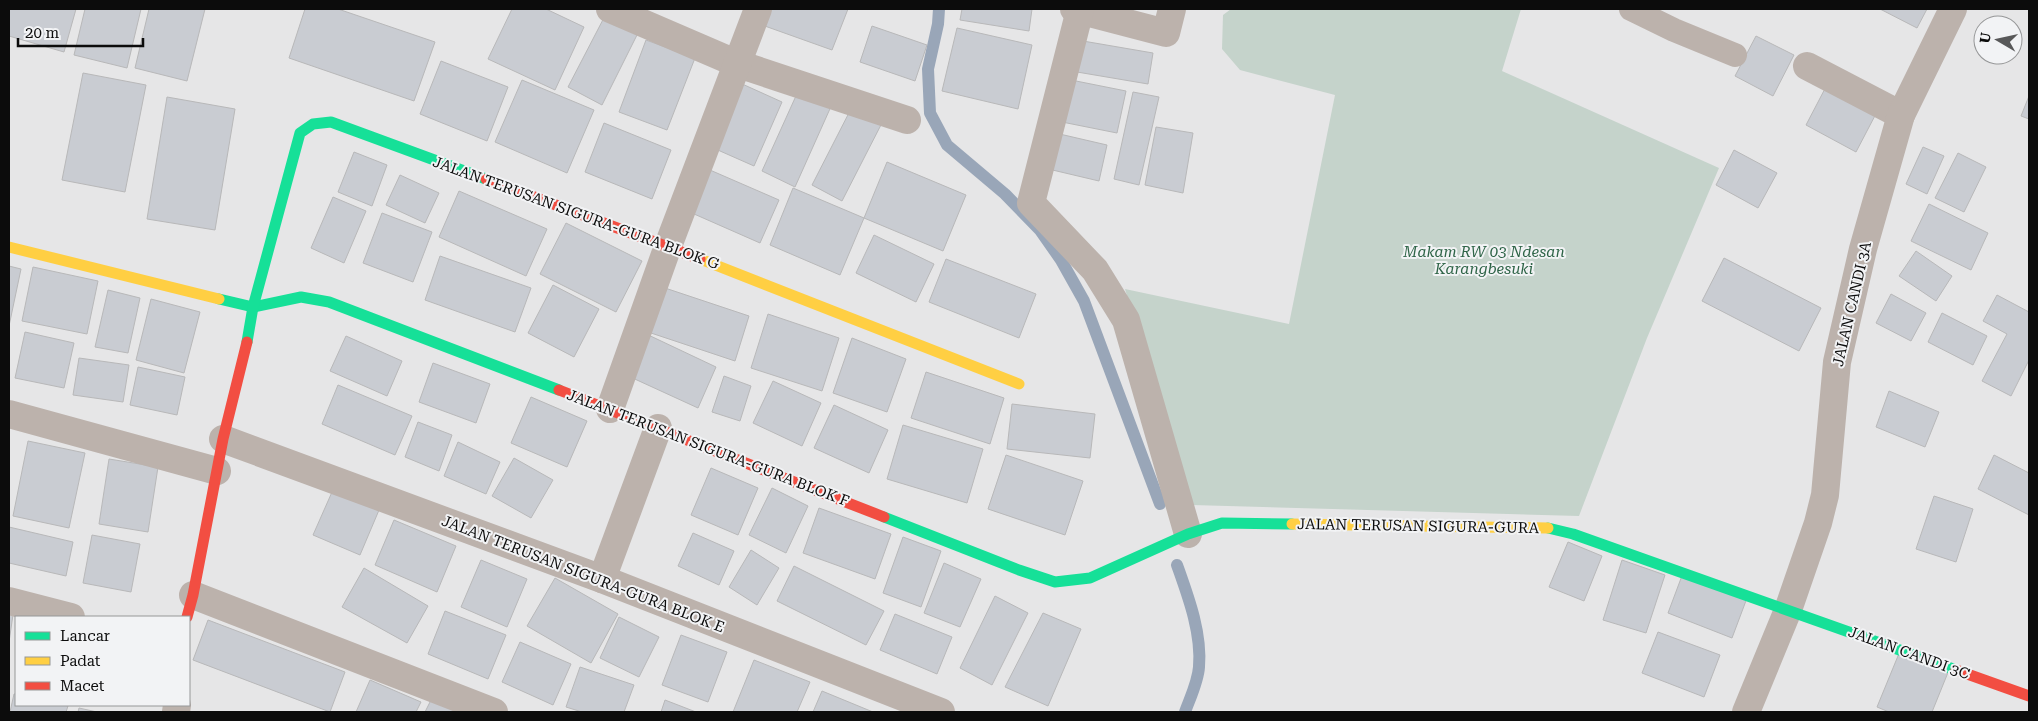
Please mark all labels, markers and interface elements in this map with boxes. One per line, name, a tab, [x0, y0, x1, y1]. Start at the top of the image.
scale bar	[18, 15, 142, 47]
north arrow	[1973, 15, 2023, 65]
text: 20 m	[25, 24, 60, 42]
text: U	[1976, 31, 1994, 45]
street label: JALAN TERUSAN SIGURA-GURA BLOK G	[430, 153, 722, 273]
street label: JALAN CANDI 3A	[1829, 239, 1875, 368]
park label: Makam RW 03 Ndesan Karangbesuki	[1402, 243, 1565, 278]
street label: JALAN TERUSAN SIGURA-GURA BLOK F	[564, 386, 852, 510]
street label: JALAN TERUSAN SIGURA-GURA BLOK E	[439, 512, 727, 636]
street label: JALAN TERUSAN SIGURA-GURA	[1297, 515, 1540, 537]
legend	[15, 616, 190, 706]
street label: JALAN CANDI 3C	[1846, 623, 1972, 683]
text: Lancar	[60, 627, 110, 645]
text: Padat	[60, 652, 101, 670]
text: Macet	[60, 677, 105, 695]

